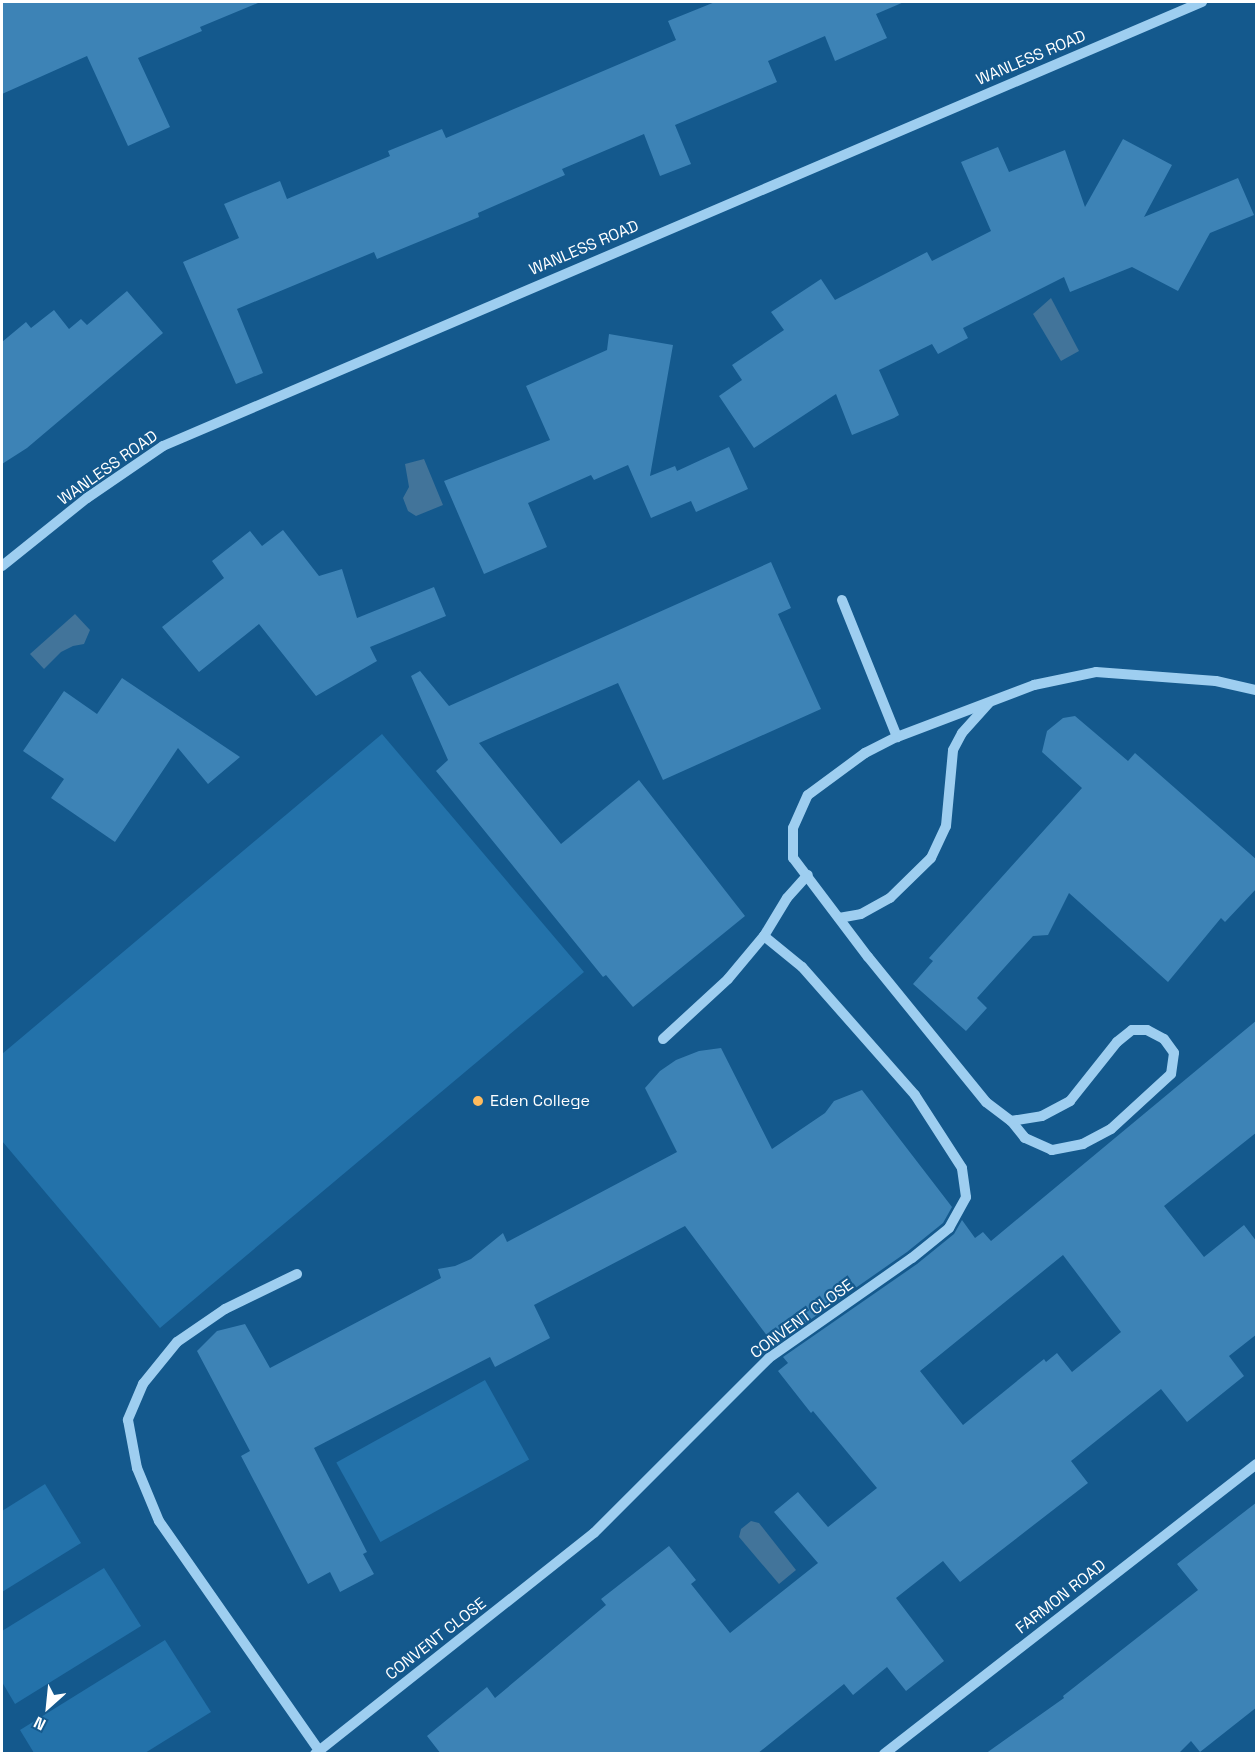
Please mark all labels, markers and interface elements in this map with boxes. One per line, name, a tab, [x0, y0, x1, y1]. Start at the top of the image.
street label: WANLESS ROAD	[973, 26, 1089, 90]
street label: WANLESS ROAD	[526, 216, 642, 280]
street label: WANLESS ROAD	[55, 427, 161, 509]
place label: Eden College	[490, 1091, 590, 1111]
marker: Eden College	[471, 1094, 485, 1108]
street label: CONVENT CLOSE	[747, 1275, 857, 1363]
street label: FARMON ROAD	[1012, 1556, 1110, 1638]
street label: CONVENT CLOSE	[382, 1594, 490, 1684]
north arrow	[18, 1677, 78, 1737]
text: N	[30, 1712, 49, 1735]

